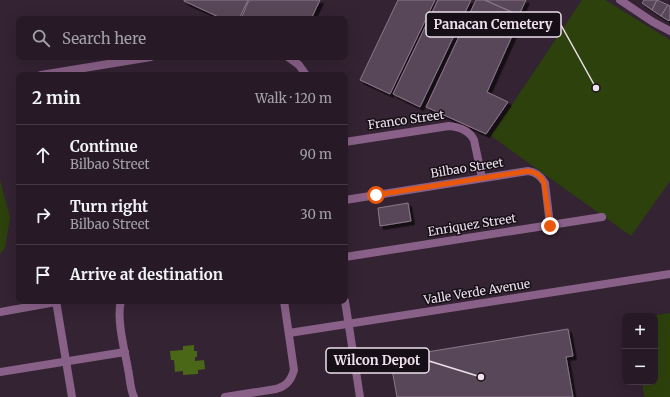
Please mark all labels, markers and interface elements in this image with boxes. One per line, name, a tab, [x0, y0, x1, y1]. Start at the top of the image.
callout: Panacan Cemetery	[426, 12, 561, 37]
search box	[16, 16, 348, 60]
text: Panacan Cemetery	[434, 16, 553, 33]
icon: search	[30, 27, 52, 49]
text: Search here	[62, 29, 146, 48]
text: 2 min	[32, 87, 80, 109]
text: Walk · 120 m	[255, 90, 332, 107]
street label: Franco Street	[367, 107, 445, 132]
text: Continue	[70, 137, 138, 156]
icon: ahead	[32, 144, 54, 166]
text: 90 m	[300, 146, 332, 163]
street label: Bilbao Street	[429, 154, 505, 181]
text: Bilbao Street	[70, 156, 150, 173]
route start	[367, 186, 385, 204]
text: Turn right	[70, 197, 148, 216]
icon: right	[32, 204, 54, 226]
text: 30 m	[300, 206, 332, 223]
street label: Enriquez Street	[427, 210, 517, 239]
text: Bilbao Street	[70, 216, 150, 233]
route end	[541, 217, 559, 235]
icon: arrive	[32, 264, 54, 286]
text: Arrive at destination	[70, 265, 223, 284]
street label: Valle Verde Avenue	[422, 276, 531, 307]
map controls	[622, 313, 658, 385]
button: +	[622, 313, 658, 349]
callout: Wilcon Depot	[326, 348, 429, 373]
button: −	[622, 349, 658, 385]
text: Wilcon Depot	[333, 352, 421, 369]

